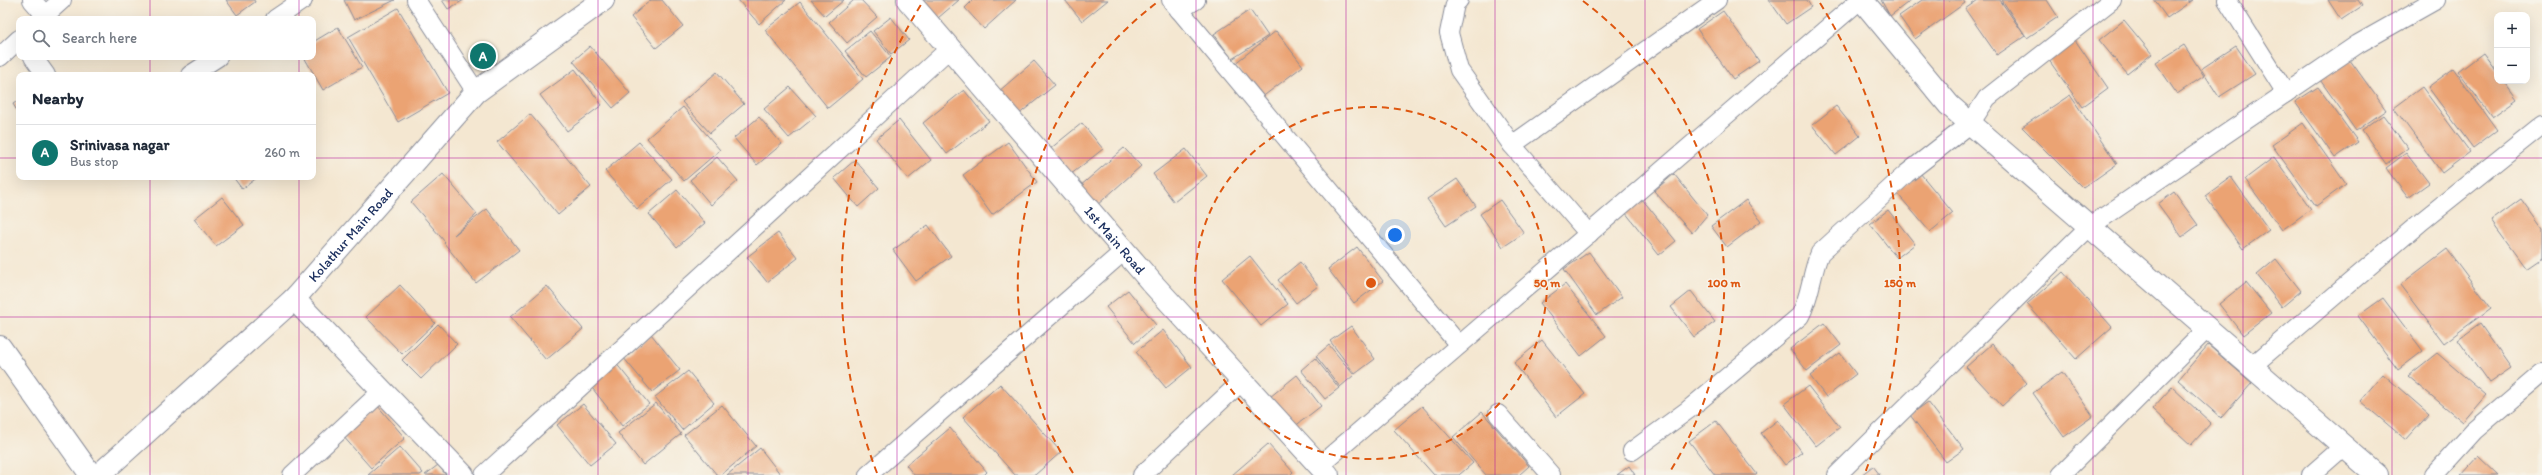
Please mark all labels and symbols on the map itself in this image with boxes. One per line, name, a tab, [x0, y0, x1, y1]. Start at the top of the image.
pin: A	[470, 41, 496, 71]
street label: Kolathur Main Road	[305, 185, 397, 286]
street label: 1st Main Road	[1080, 203, 1149, 278]
your location	[1385, 225, 1405, 245]
centre of rings	[1364, 276, 1378, 290]
text: 50 m	[1534, 276, 1561, 290]
text: 100 m	[1707, 276, 1741, 290]
text: 150 m	[1884, 276, 1917, 290]

